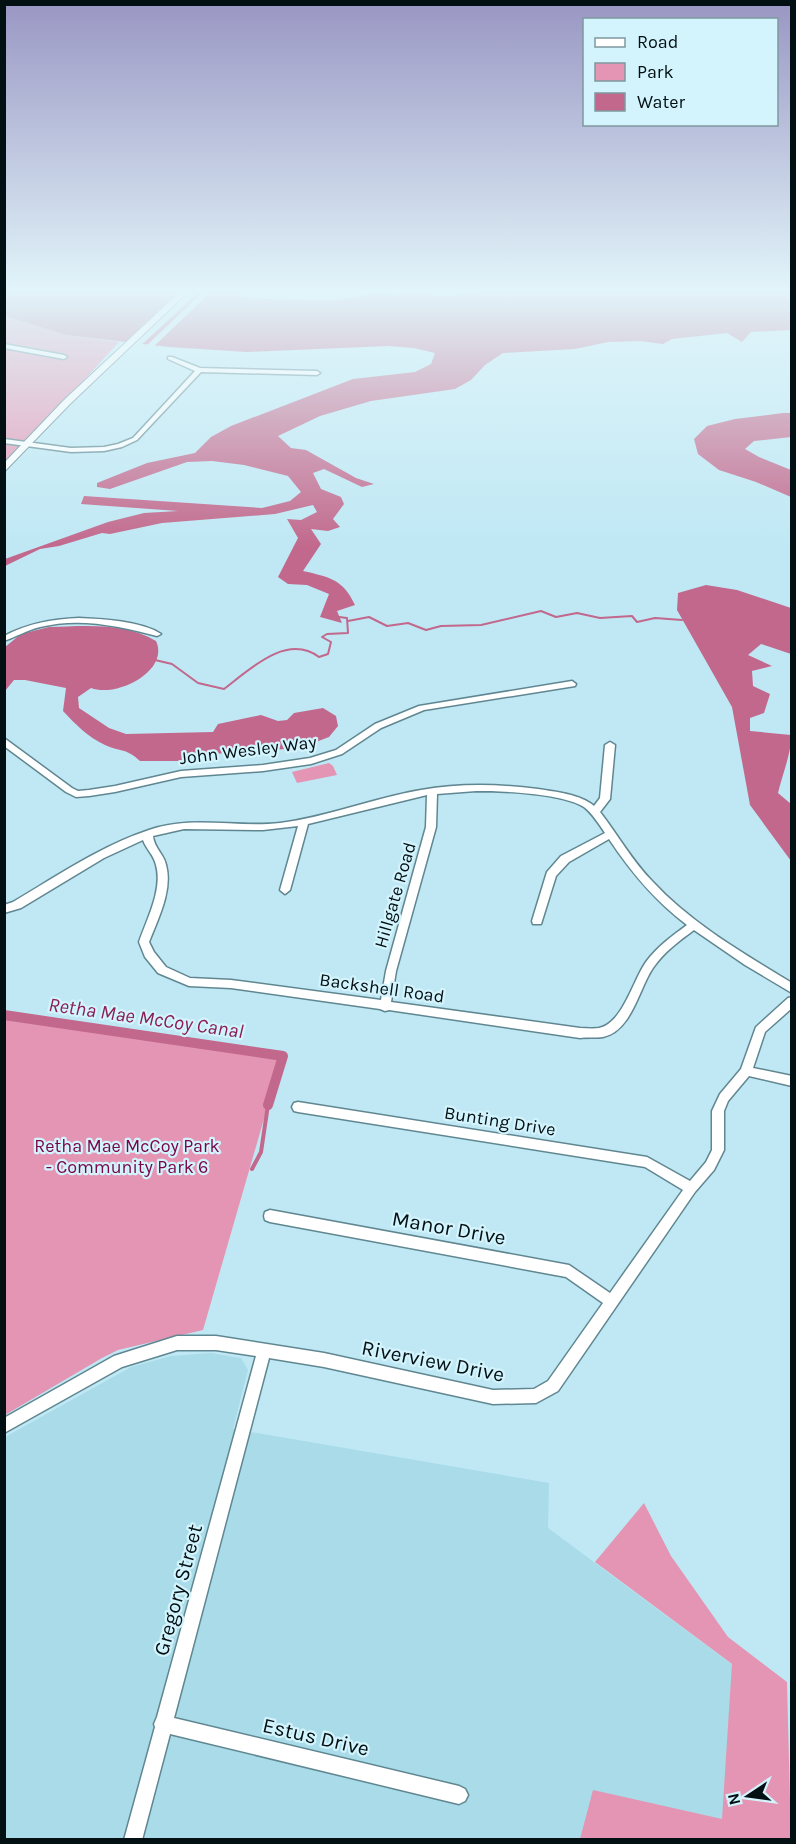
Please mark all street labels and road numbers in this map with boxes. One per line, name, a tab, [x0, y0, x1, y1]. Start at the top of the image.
street label: John Wesley Way	[178, 731, 318, 769]
street label: Hillgate Road	[369, 839, 421, 951]
street label: Backshell Road	[318, 968, 446, 1008]
street label: Bunting Drive	[443, 1101, 557, 1141]
street label: Manor Drive	[390, 1206, 508, 1250]
street label: Riverview Drive	[360, 1335, 506, 1387]
street label: Gregory Street	[149, 1521, 207, 1658]
street label: Estus Drive	[260, 1713, 372, 1761]

